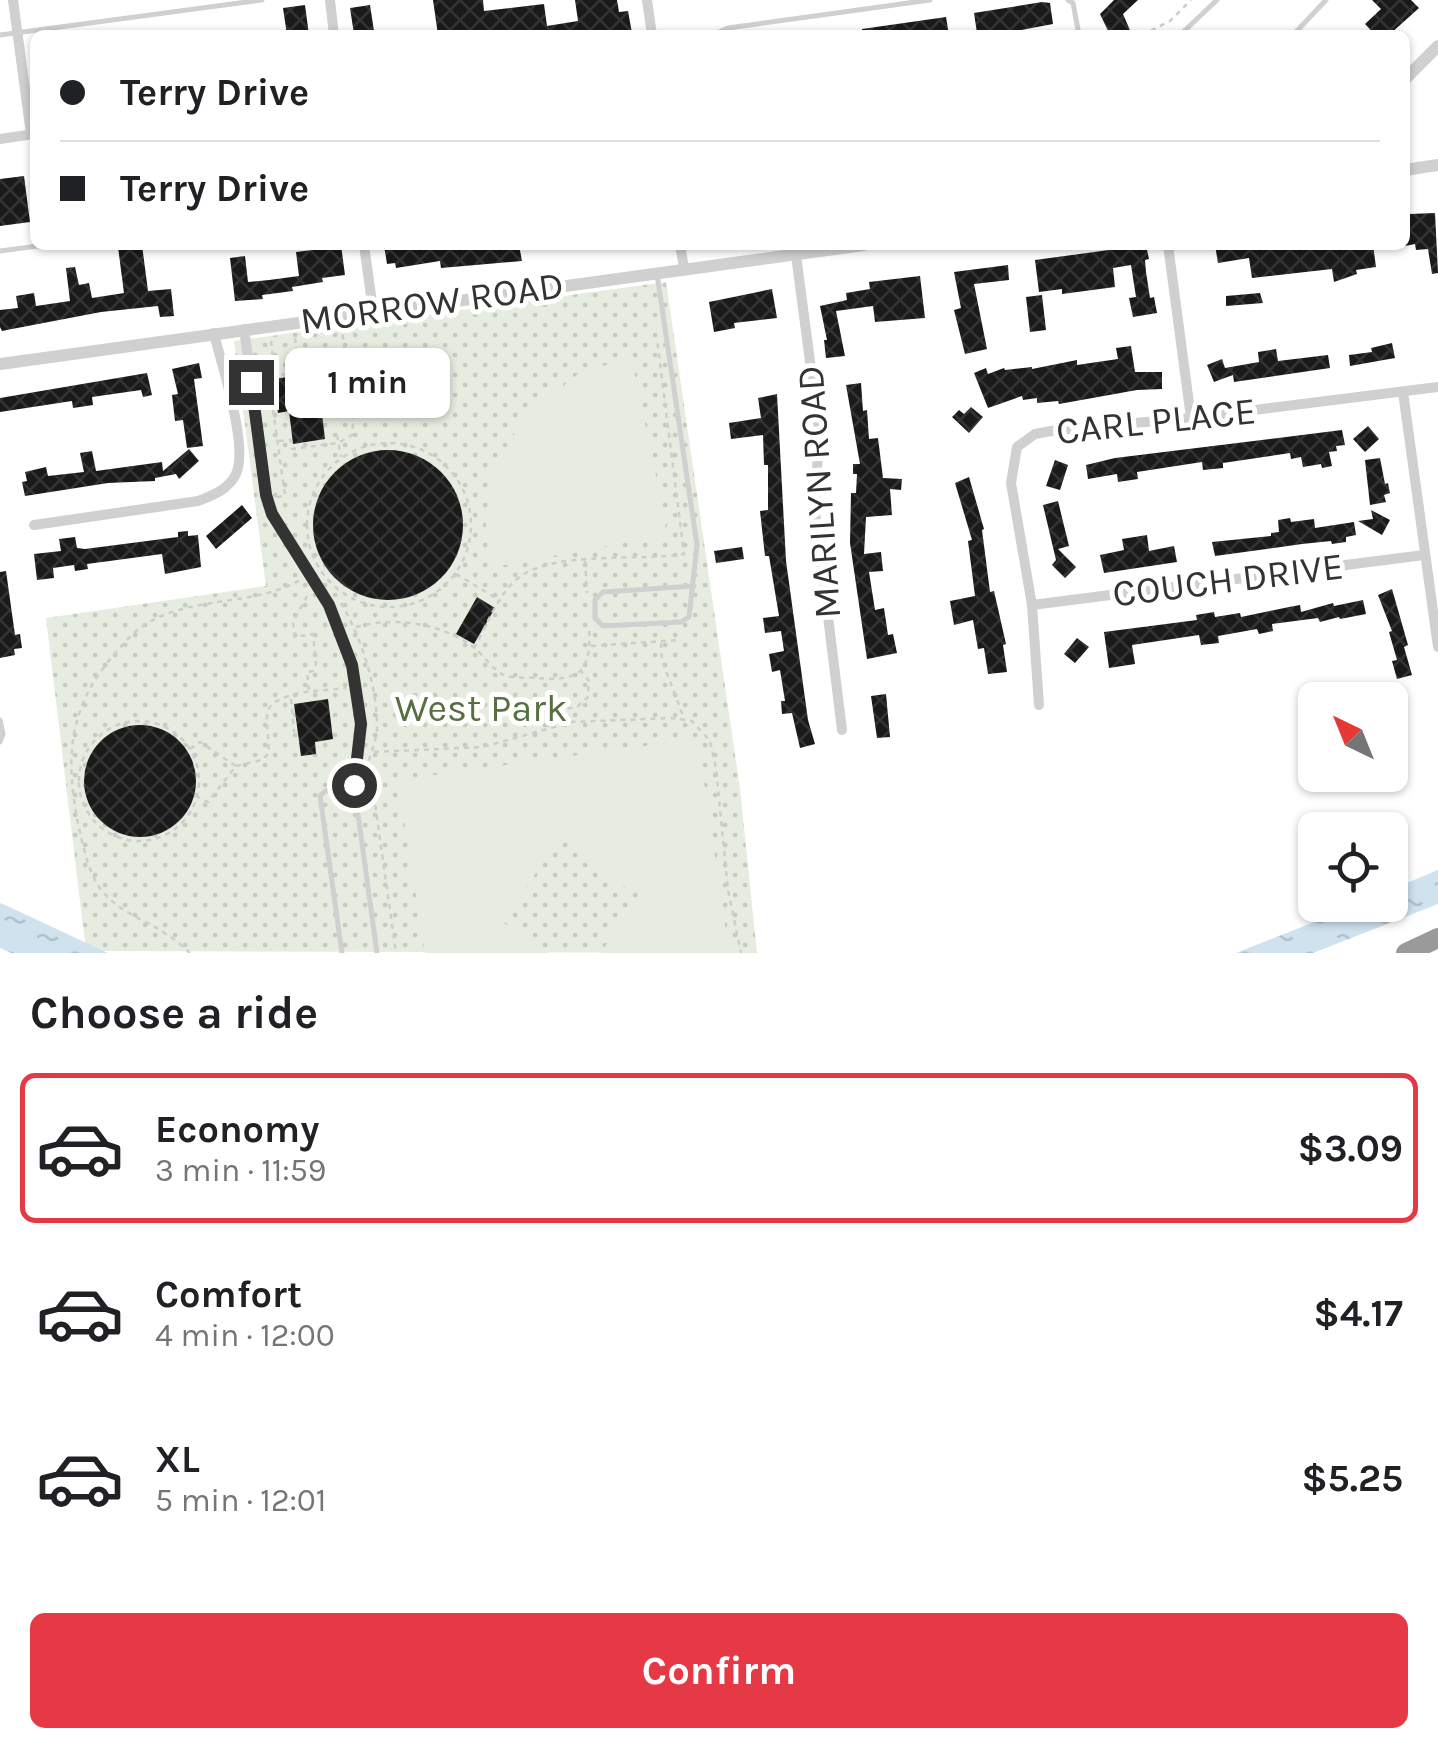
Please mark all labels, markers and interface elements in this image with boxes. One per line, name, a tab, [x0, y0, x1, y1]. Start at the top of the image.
text: Terry Drive	[120, 70, 309, 115]
text: Terry Drive	[120, 166, 309, 211]
street label: MORROW ROAD	[297, 262, 567, 344]
callout: 1 min	[286, 347, 451, 417]
route end	[229, 360, 274, 405]
text: 1 min	[327, 364, 408, 401]
street label: MARILYN ROAD	[788, 364, 850, 620]
street label: CARL PLACE	[1054, 388, 1258, 454]
street label: COUCH DRIVE	[1110, 544, 1346, 616]
north arrow	[1298, 682, 1408, 792]
map controls	[1298, 682, 1408, 922]
park label: West Park	[395, 686, 567, 731]
route start	[332, 763, 377, 808]
button: locate	[1298, 812, 1408, 922]
text: Choose a ride	[30, 987, 318, 1039]
icon: car	[35, 1103, 125, 1193]
text: Economy	[155, 1107, 319, 1152]
text: $3.09	[1298, 1126, 1403, 1171]
text: 3 min · 11:59	[155, 1152, 326, 1189]
icon: car	[35, 1268, 125, 1358]
text: Comfort	[155, 1272, 302, 1317]
text: $4.17	[1314, 1291, 1403, 1336]
text: 4 min · 12:00	[155, 1317, 335, 1354]
icon: car	[35, 1433, 125, 1523]
text: XL	[155, 1437, 200, 1482]
text: $5.25	[1301, 1456, 1403, 1501]
text: 5 min · 12:01	[155, 1482, 326, 1519]
button: Confirm	[30, 1613, 1408, 1728]

